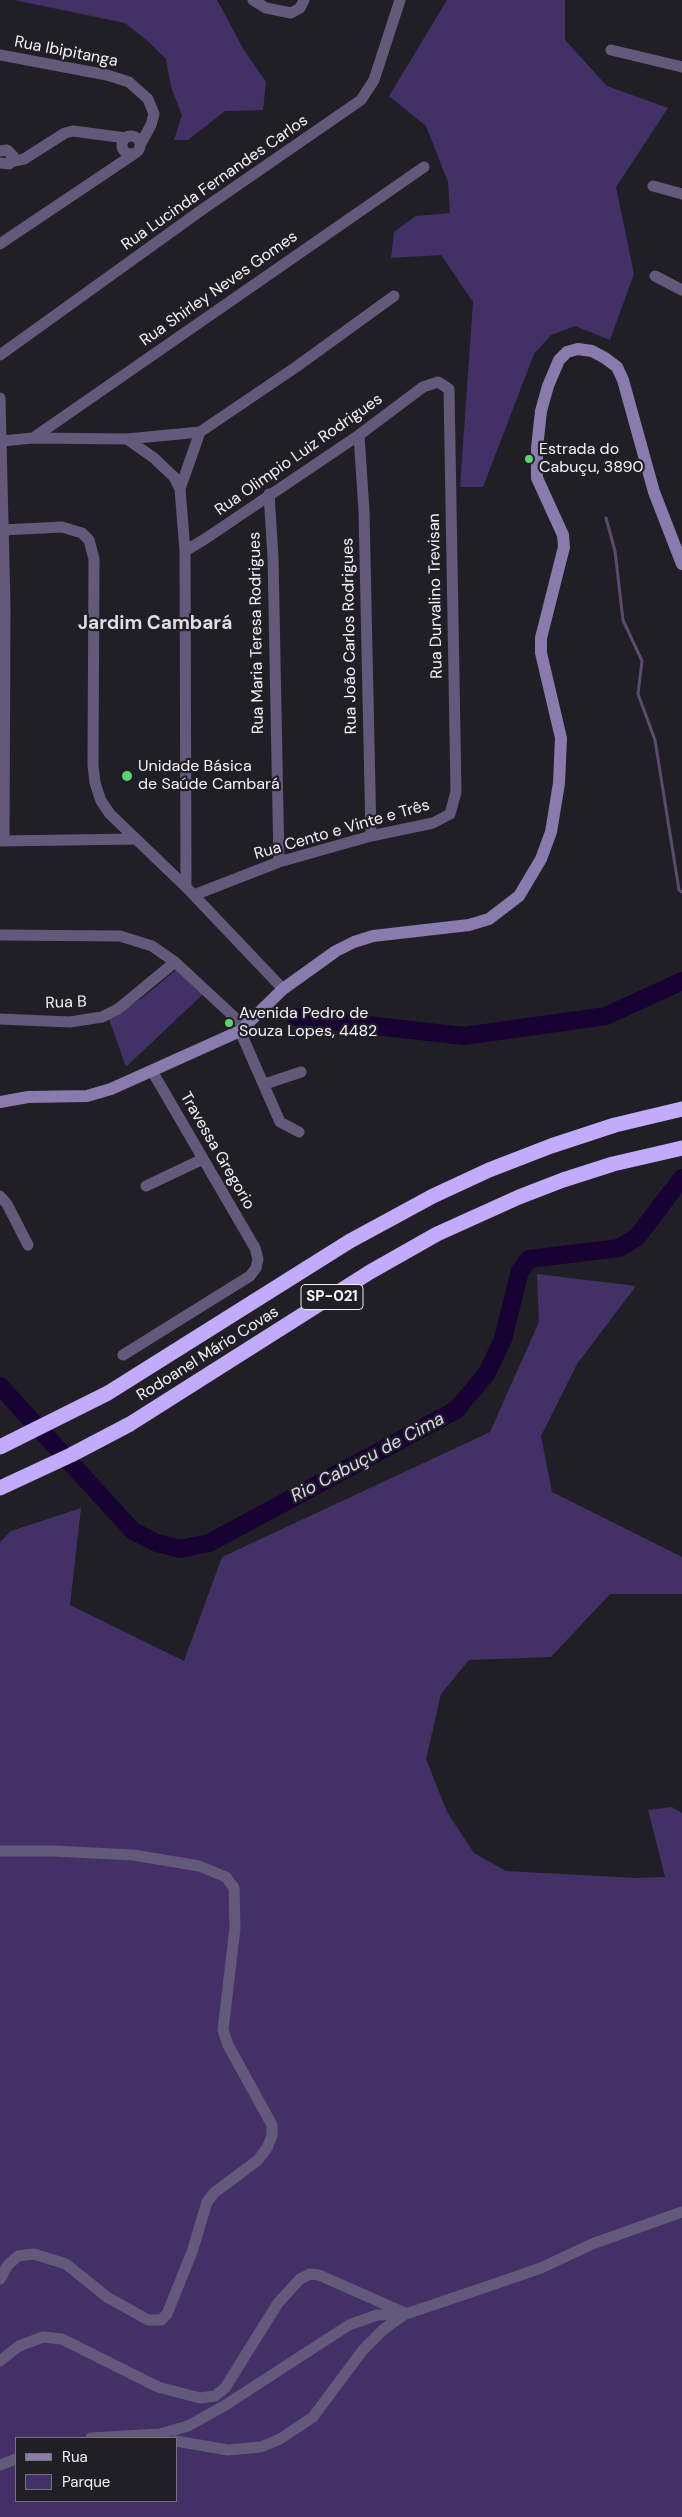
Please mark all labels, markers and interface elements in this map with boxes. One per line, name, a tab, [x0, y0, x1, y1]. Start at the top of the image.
street label: Rua Ibipitanga	[13, 33, 119, 71]
street label: Rua Lucinda Fernandes Carlos	[118, 111, 312, 255]
street label: Rua Shirley Neves Gomes	[137, 227, 301, 351]
street label: Rua Olimpio Luiz Rodrigues	[212, 390, 386, 520]
place label: Estrada do Cabuçu, 3890	[539, 440, 644, 478]
marker: Estrada do Cabuçu, 3890	[523, 453, 535, 465]
street label: Rua Durvalino Trevisan	[425, 513, 447, 679]
street label: Rua Maria Teresa Rodrigues	[246, 532, 268, 734]
street label: Rua João Carlos Rodrigues	[339, 538, 361, 734]
district label: Jardim Cambará	[78, 613, 232, 635]
place label: Unidade Básica de Saúde Cambará	[138, 757, 280, 795]
marker: Unidade Básica de Saúde Cambará	[120, 769, 134, 783]
street label: Rua Cento e Vinte e Três	[252, 796, 432, 864]
street label: Rua B	[45, 993, 87, 1013]
place label: Avenida Pedro de Souza Lopes, 4482	[239, 1004, 377, 1042]
marker: Avenida Pedro de Souza Lopes, 4482	[223, 1017, 235, 1029]
street label: Travessa Gregorio	[176, 1089, 258, 1213]
road number: SP-021	[301, 1284, 363, 1310]
street label: Rodoanel Mário Covas	[133, 1302, 283, 1406]
water label: Rio Cabuçu de Cima	[288, 1408, 448, 1508]
legend	[15, 2437, 178, 2502]
text: Rua	[62, 2447, 88, 2467]
text: Parque	[62, 2472, 110, 2492]

